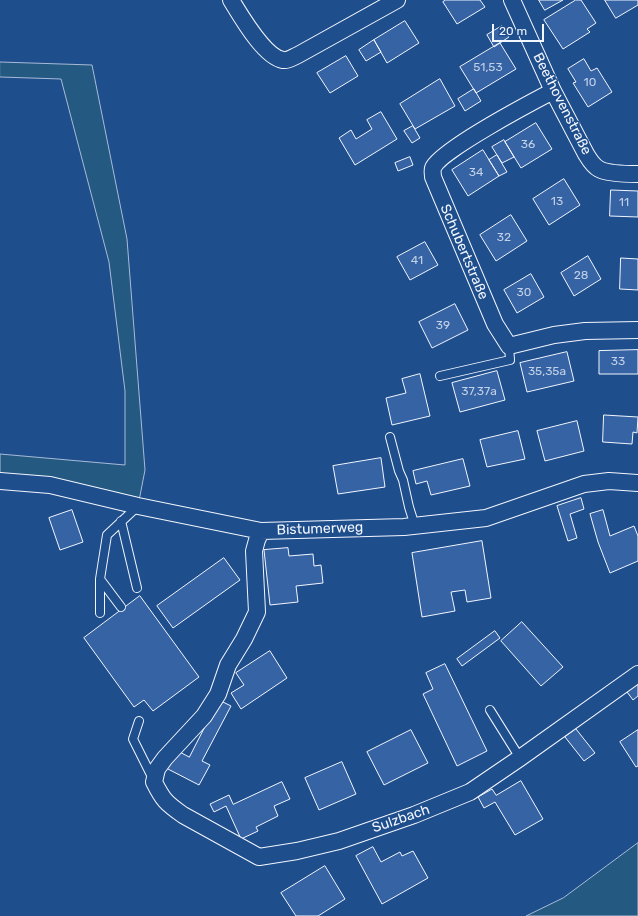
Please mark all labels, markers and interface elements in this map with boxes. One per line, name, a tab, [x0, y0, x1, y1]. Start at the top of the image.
scale bar	[494, 16, 546, 42]
text: 20 m	[499, 24, 527, 38]
street label: Beethovenstraße	[529, 50, 595, 158]
house number: 51,53	[473, 61, 503, 75]
house number: 10	[584, 76, 596, 90]
house number: 36	[521, 138, 535, 152]
house number: 34	[469, 166, 483, 180]
house number: 13	[551, 195, 563, 209]
house number: 11	[619, 196, 629, 210]
street label: Schubertstraße	[436, 202, 492, 302]
house number: 32	[497, 231, 511, 245]
house number: 41	[411, 254, 423, 268]
house number: 28	[574, 269, 588, 283]
house number: 30	[517, 286, 531, 300]
house number: 39	[436, 319, 450, 333]
house number: 33	[611, 355, 625, 369]
house number: 35,35a	[528, 365, 566, 379]
house number: 37,37a	[461, 385, 497, 399]
street label: Bistumerweg	[276, 519, 364, 539]
street label: Sulzbach	[370, 801, 432, 837]

